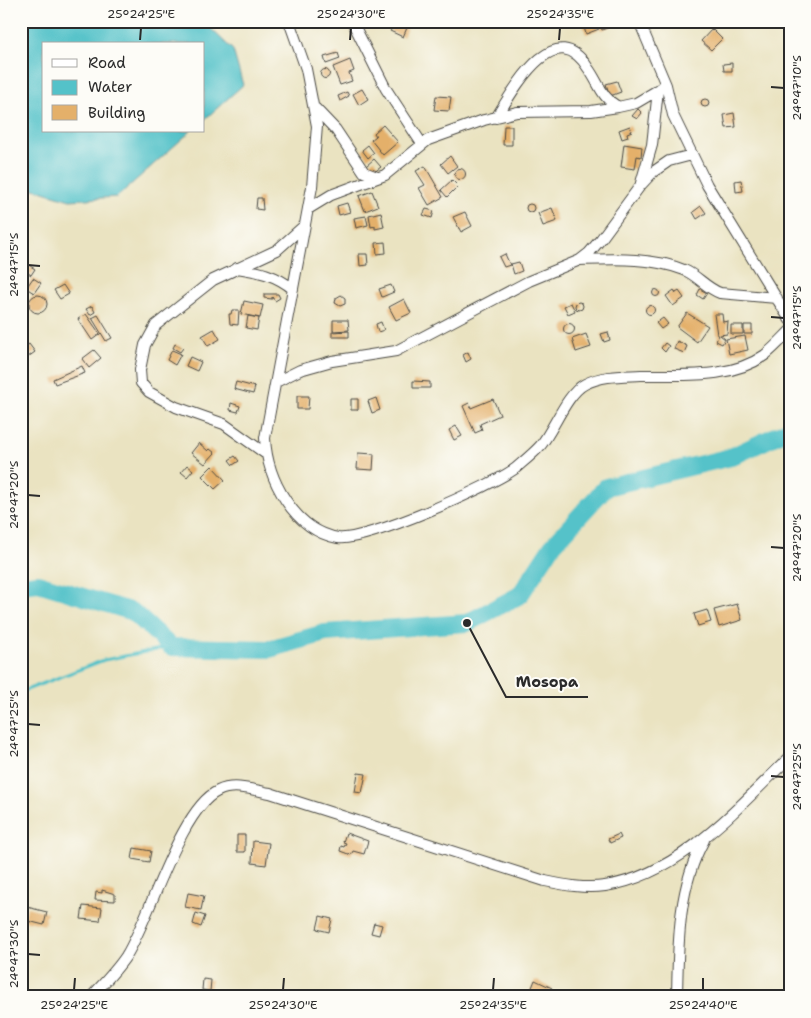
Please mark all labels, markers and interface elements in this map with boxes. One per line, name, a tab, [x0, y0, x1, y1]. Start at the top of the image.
text: 25°24'25"E	[107, 6, 175, 22]
text: 25°24'30"E	[316, 6, 386, 22]
text: 25°24'35"E	[526, 6, 594, 22]
legend	[42, 42, 205, 132]
text: Road	[88, 53, 126, 73]
text: 24°47'10"S	[789, 55, 805, 121]
text: Water	[88, 77, 132, 97]
text: Building	[88, 103, 145, 123]
text: 24°47'15"S	[6, 232, 22, 297]
text: 24°47'15"S	[789, 285, 805, 350]
text: 24°47'20"S	[6, 460, 22, 529]
text: 24°47'20"S	[789, 513, 805, 582]
callout: Mosopa	[506, 667, 588, 697]
text: Mosopa	[516, 672, 579, 692]
text: 24°47'25"S	[6, 690, 22, 758]
text: 24°47'25"S	[789, 743, 805, 811]
text: 24°47'30"S	[6, 919, 22, 988]
text: 25°24'25"E	[40, 997, 108, 1013]
text: 25°24'30"E	[248, 997, 318, 1013]
text: 25°24'35"E	[459, 997, 527, 1013]
text: 25°24'40"E	[668, 997, 738, 1013]

